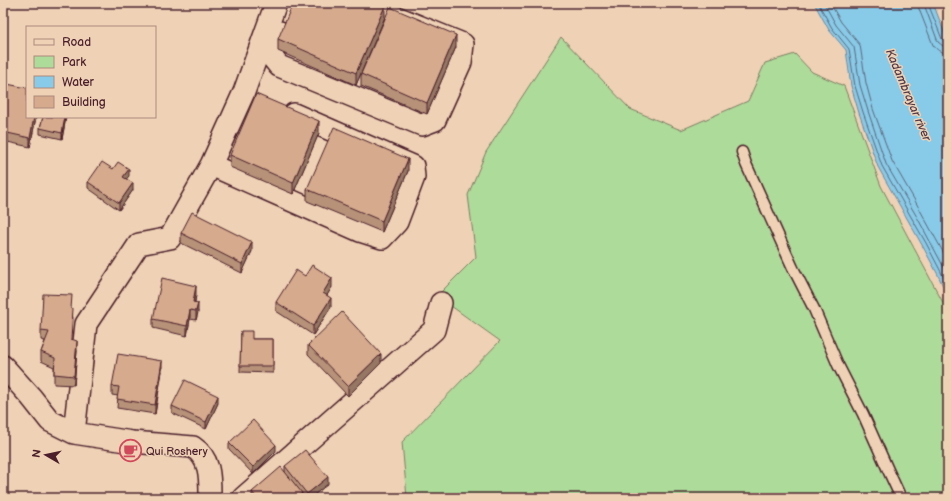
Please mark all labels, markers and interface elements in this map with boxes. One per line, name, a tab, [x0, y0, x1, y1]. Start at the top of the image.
legend	[26, 26, 156, 118]
text: Road	[62, 35, 91, 50]
water label: Kadambrayar river	[882, 47, 935, 145]
text: Park	[62, 55, 86, 70]
text: Water	[62, 75, 94, 90]
text: Building	[62, 95, 106, 110]
north arrow	[26, 435, 66, 475]
cafe icon: Qui Roshery	[117, 438, 143, 464]
place label: Qui Roshery	[146, 445, 208, 458]
text: N	[30, 448, 44, 459]

